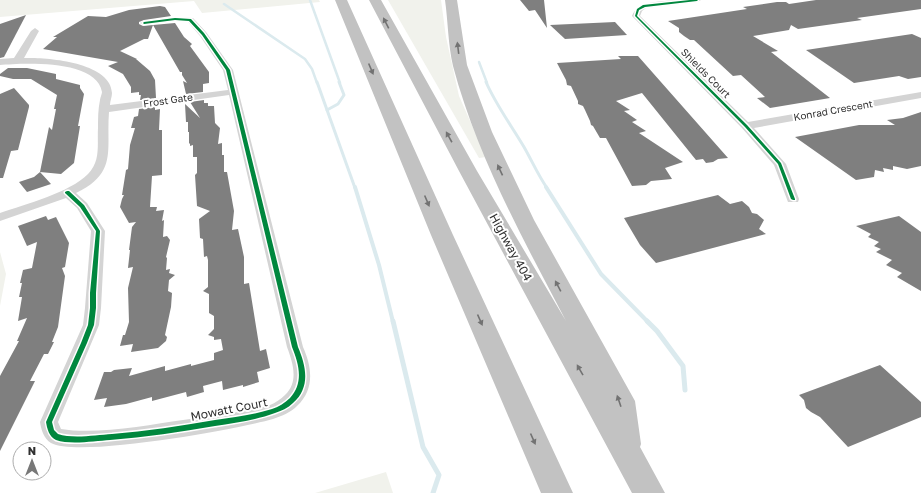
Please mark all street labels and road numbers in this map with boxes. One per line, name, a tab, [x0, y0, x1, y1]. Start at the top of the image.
street label: Shields Court	[679, 46, 733, 100]
street label: Frost Gate	[142, 91, 194, 109]
street label: Konrad Crescent	[793, 97, 873, 123]
street label: Highway 404	[486, 211, 536, 283]
street label: Mowatt Court	[189, 394, 269, 424]

